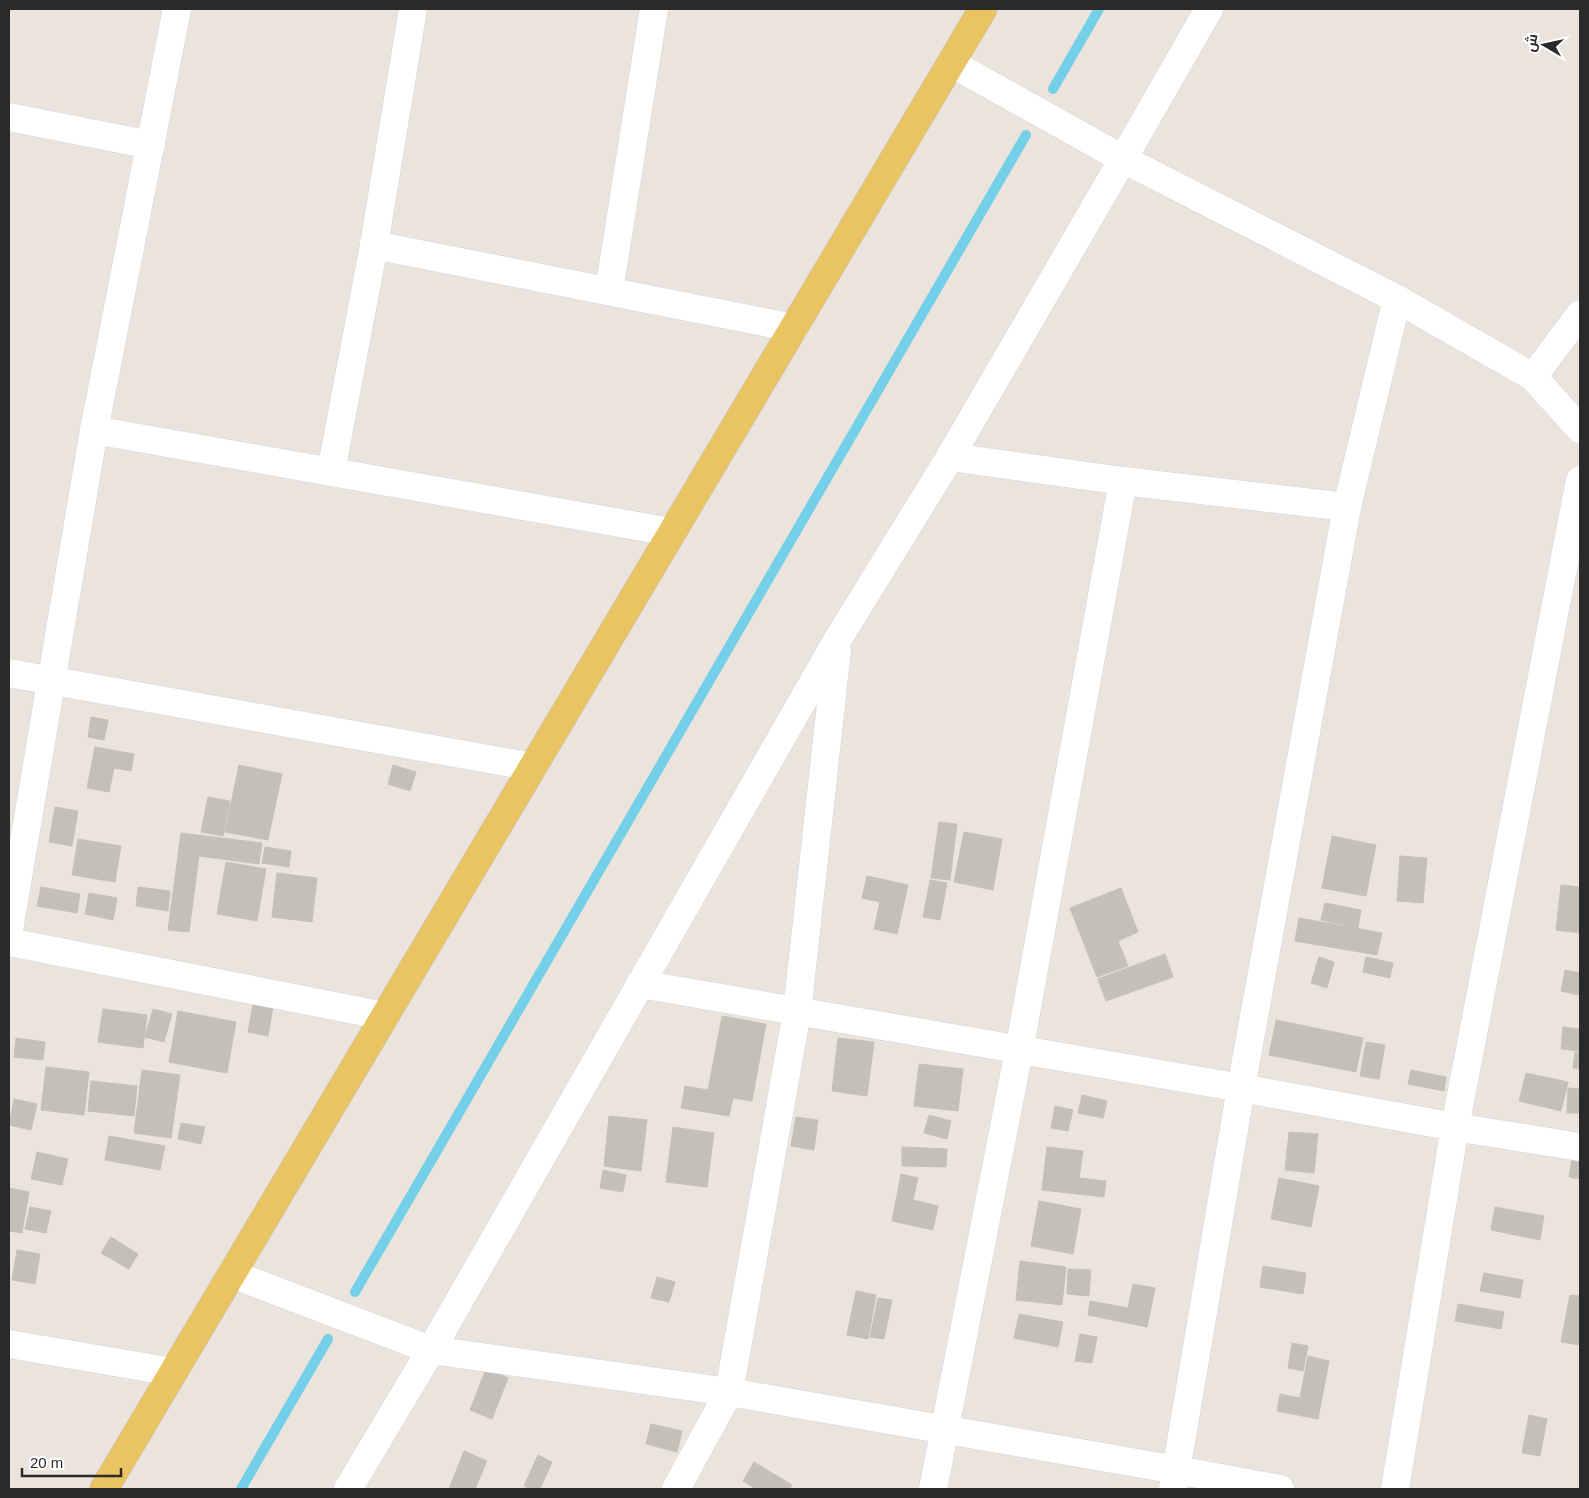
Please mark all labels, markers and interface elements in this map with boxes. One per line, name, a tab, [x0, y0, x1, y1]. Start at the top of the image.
north arrow	[1519, 20, 1569, 70]
text: ش	[1522, 33, 1541, 53]
scale bar	[22, 1446, 121, 1478]
text: 20 m	[30, 1454, 63, 1471]

